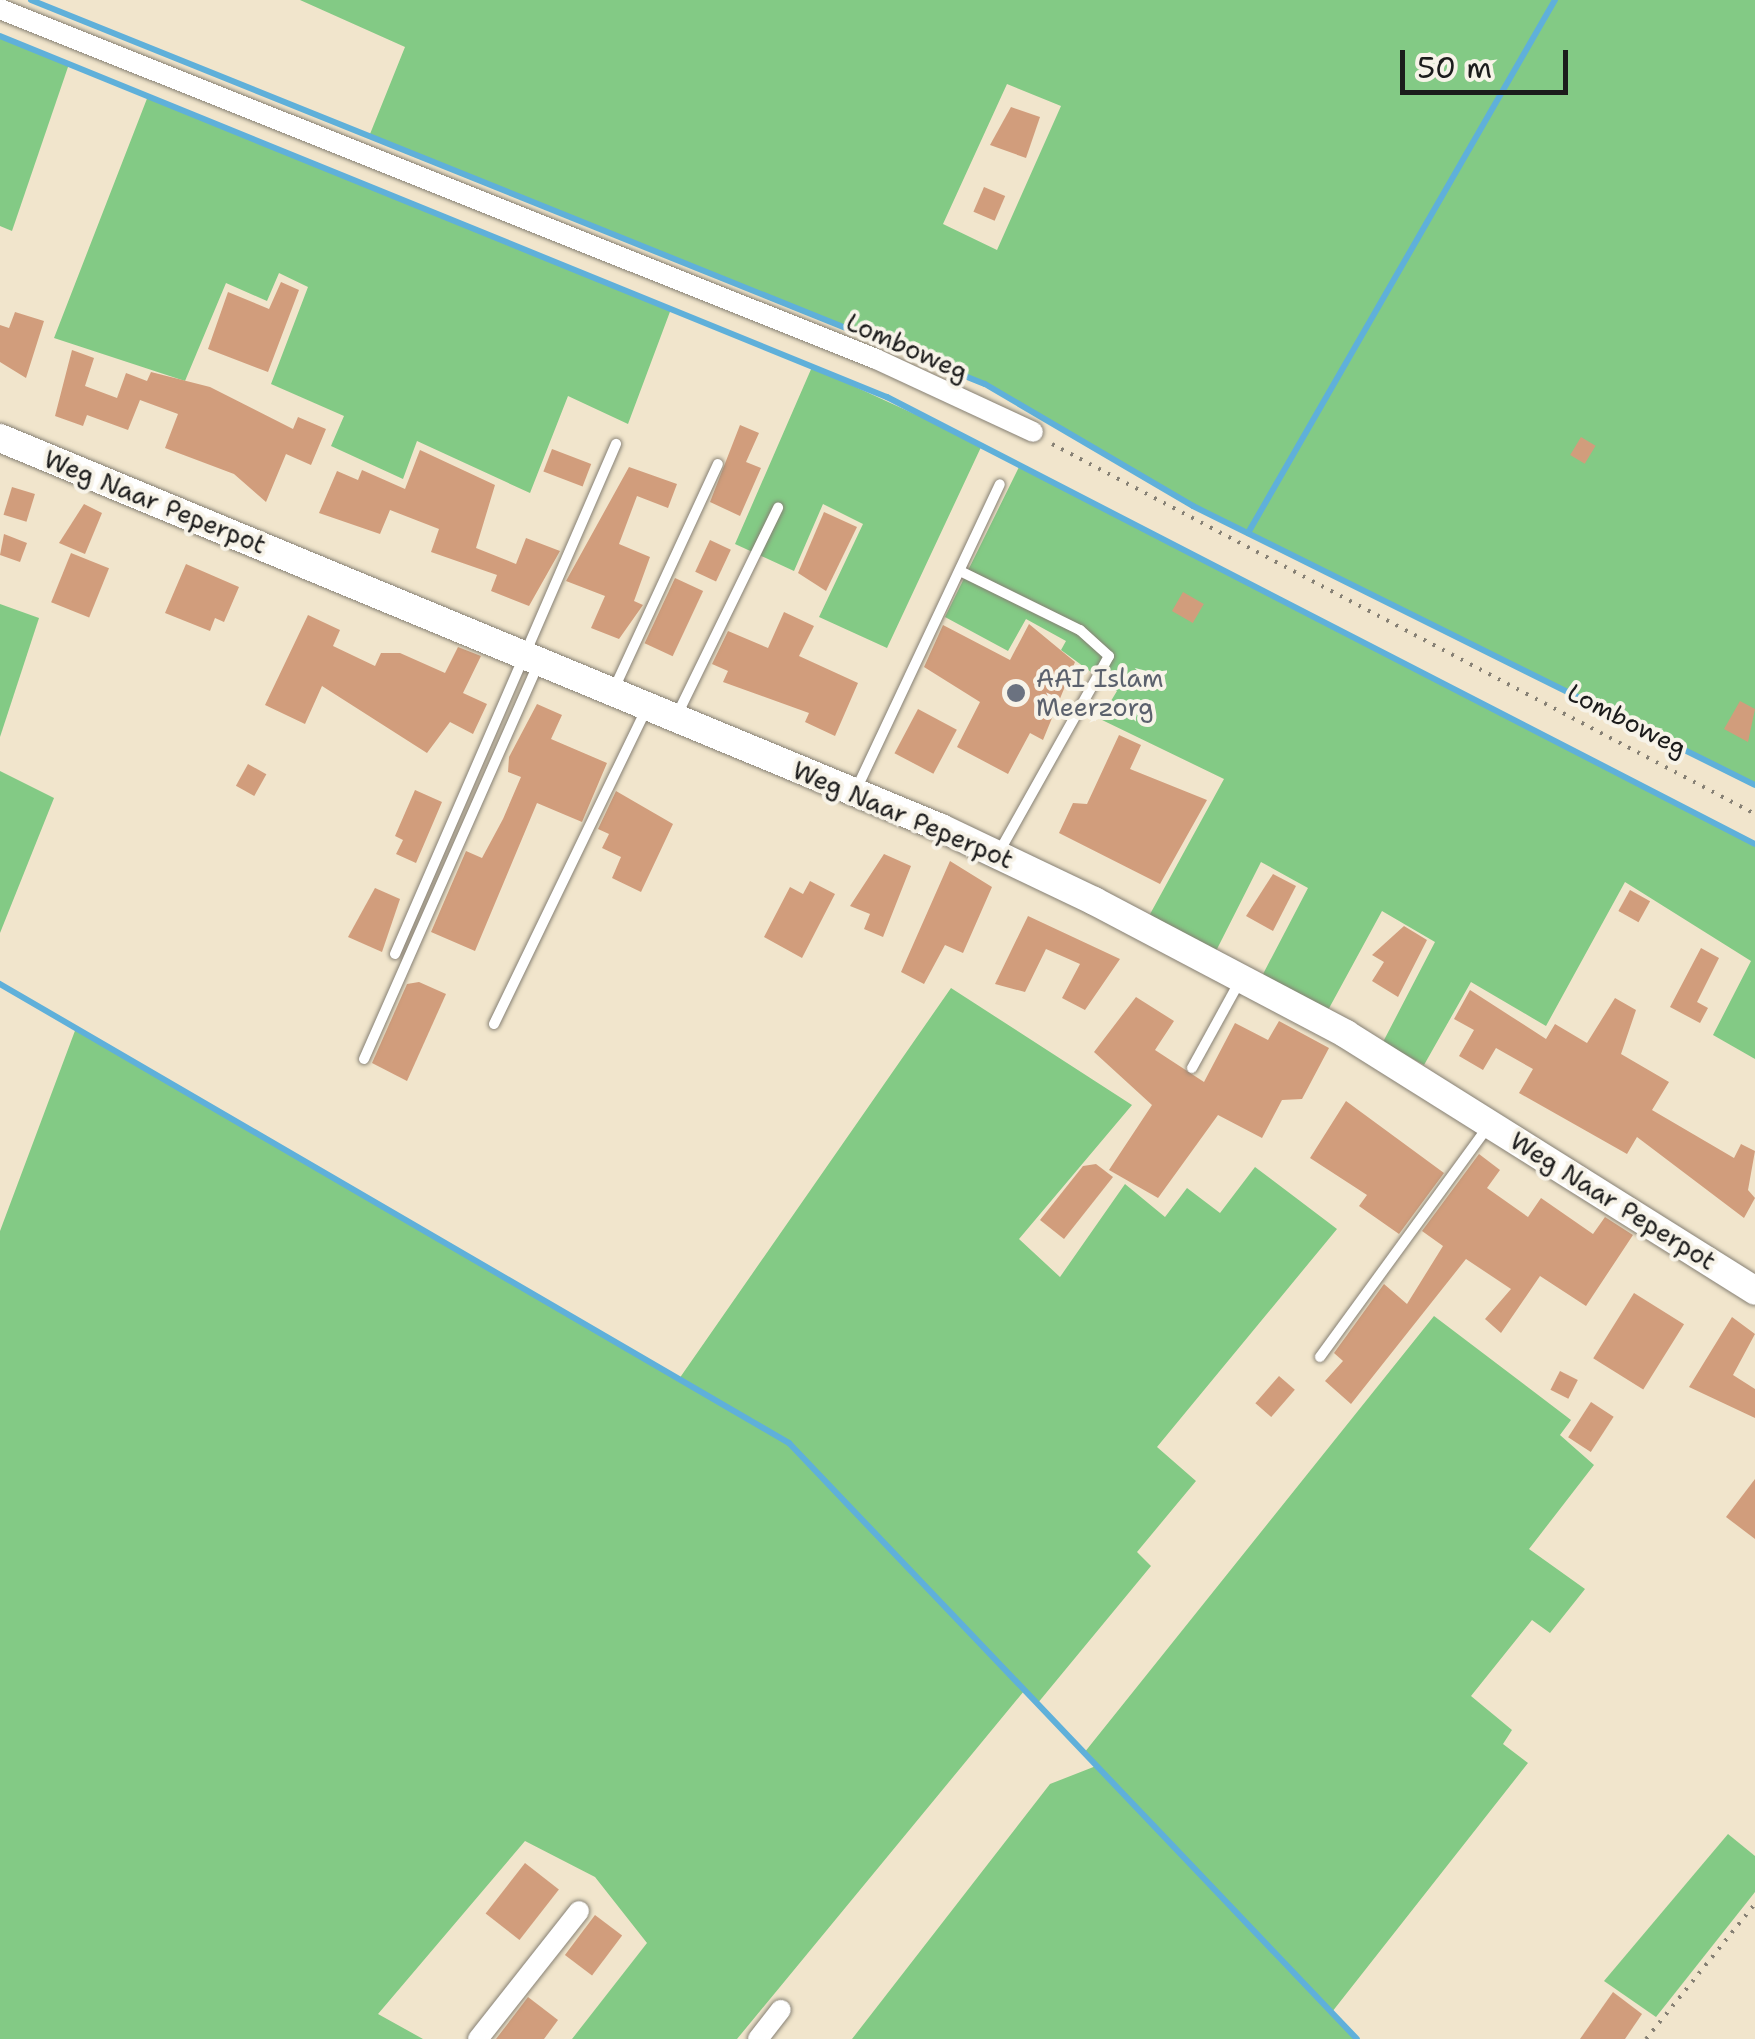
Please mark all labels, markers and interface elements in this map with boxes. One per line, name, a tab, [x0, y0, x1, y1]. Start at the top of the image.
scale bar	[1405, 30, 1572, 92]
text: 50 m	[1417, 47, 1492, 88]
street label: Lomboweg	[842, 307, 972, 387]
street label: Weg Naar Peperpot	[40, 444, 270, 560]
place label: AAI Islam Meerzorg	[1036, 664, 1164, 723]
street label: Lomboweg	[1562, 677, 1692, 763]
marker: AAI Islam Meerzorg	[1005, 682, 1027, 704]
street label: Weg Naar Peperpot	[788, 755, 1018, 875]
street label: Weg Naar Peperpot	[1505, 1125, 1721, 1277]

